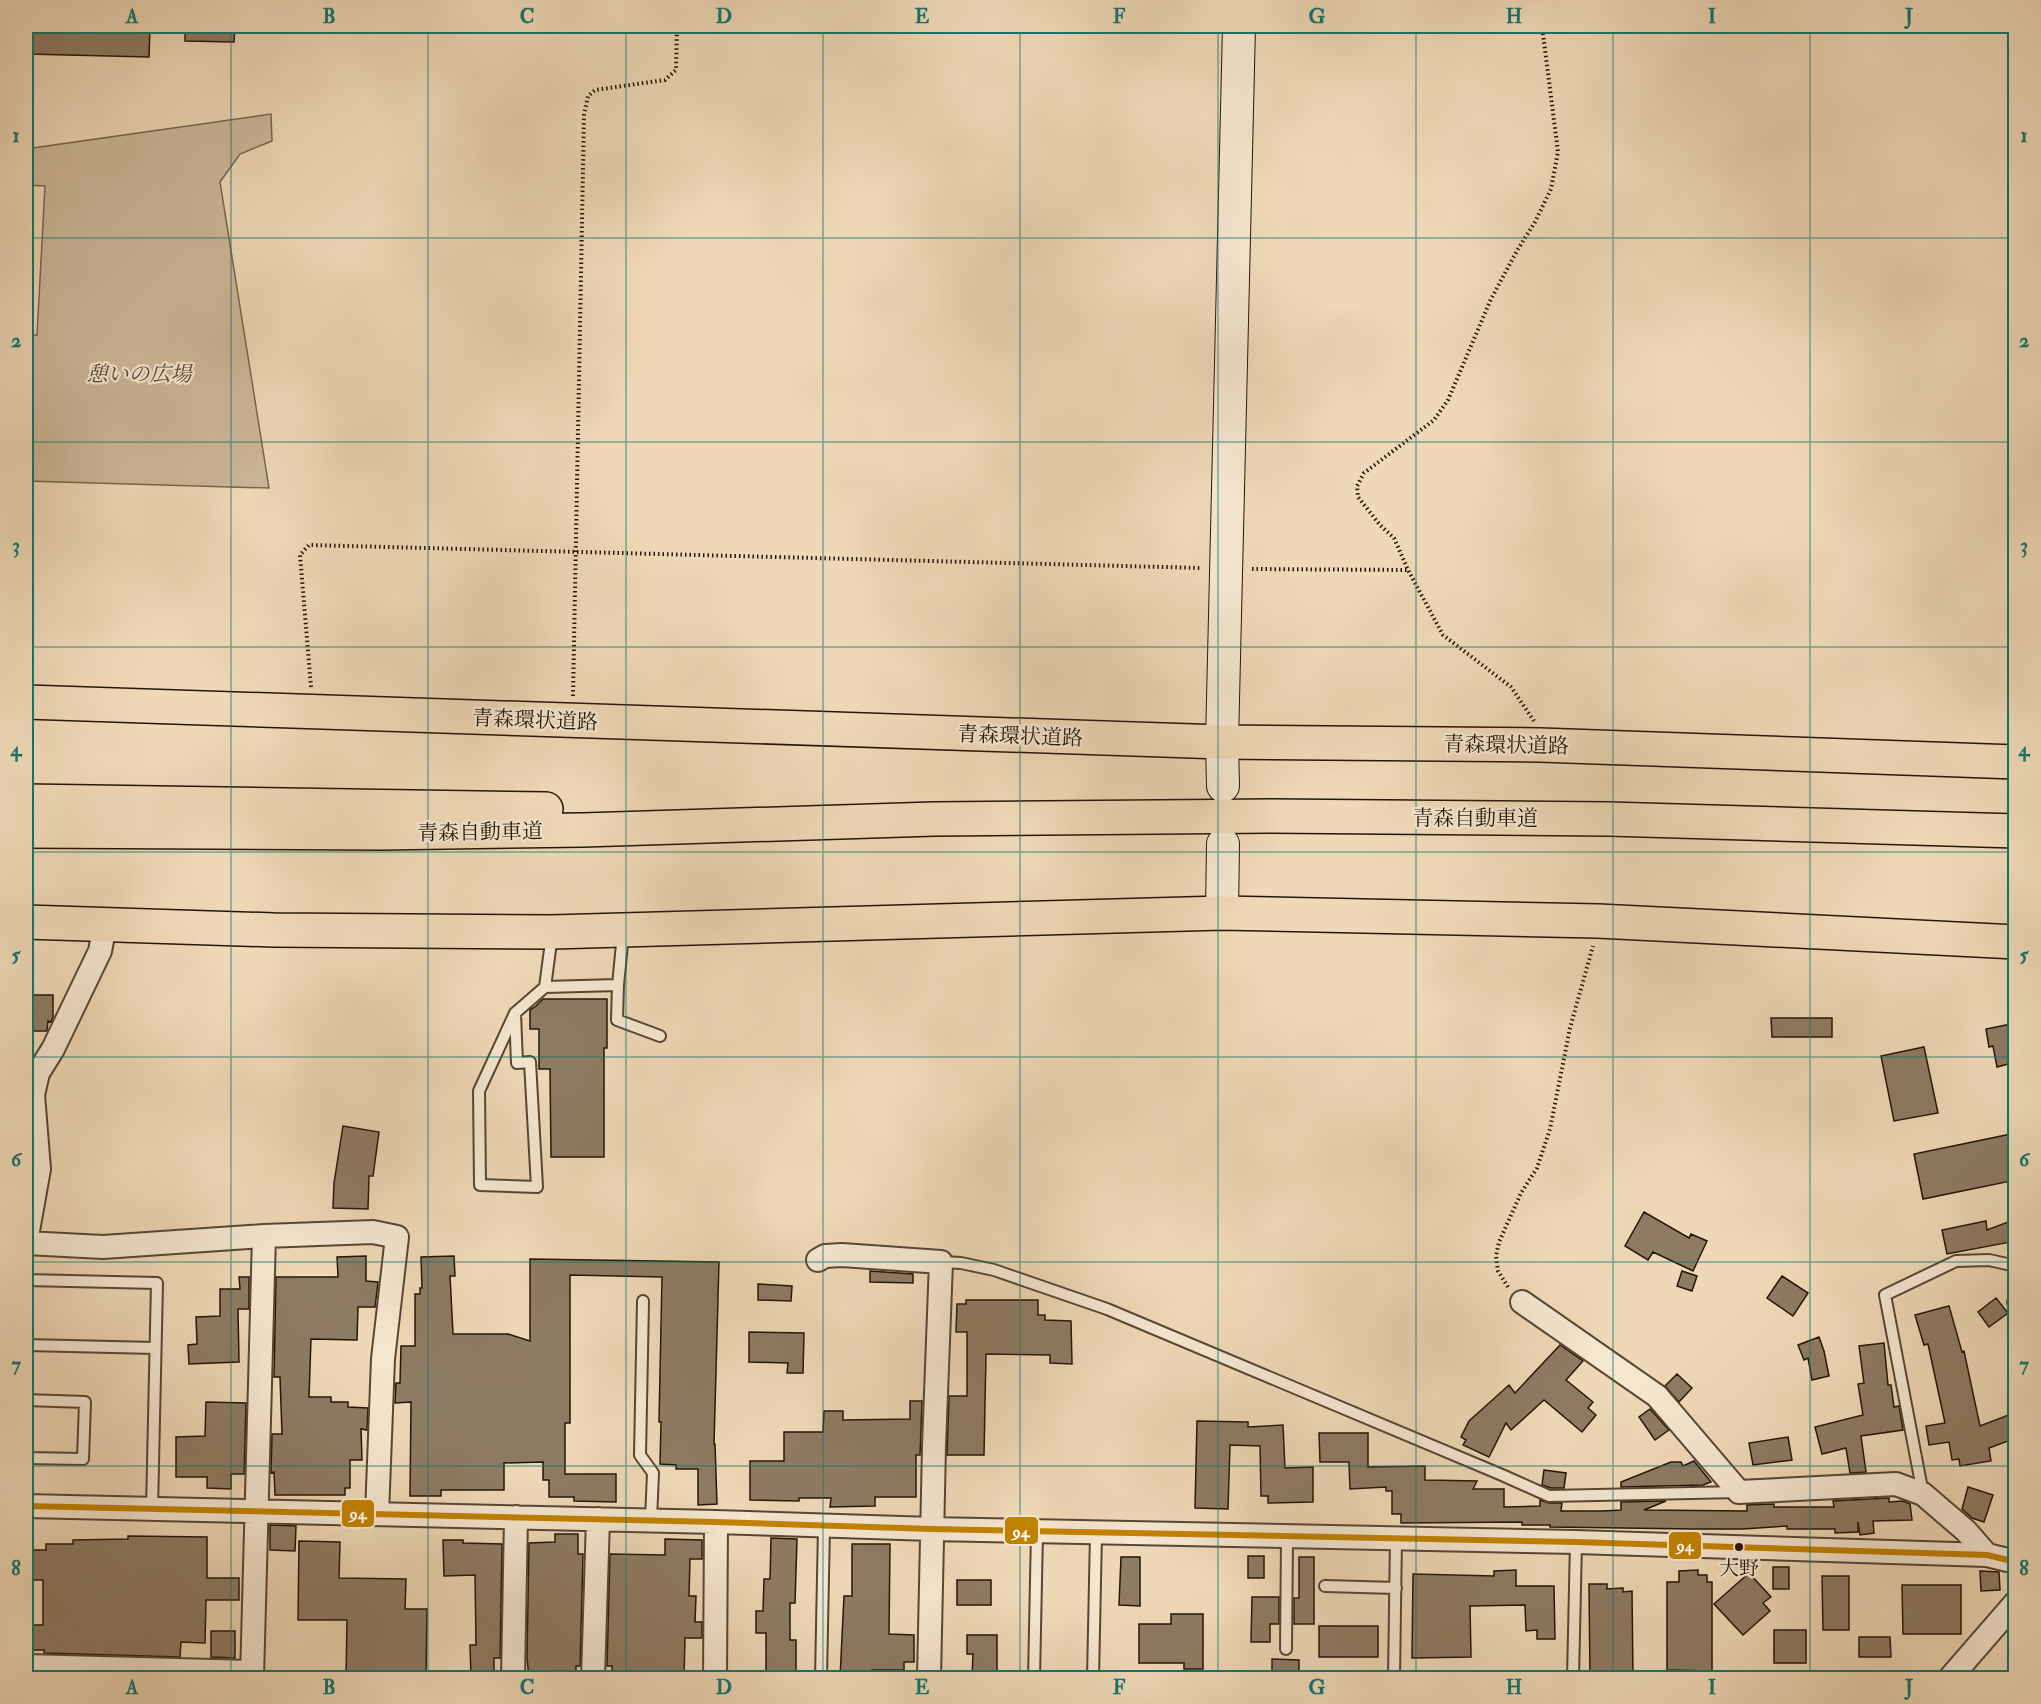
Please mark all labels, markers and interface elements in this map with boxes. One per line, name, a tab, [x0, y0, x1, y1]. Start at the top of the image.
text: A	[125, 4, 139, 29]
text: B	[322, 4, 336, 29]
text: C	[520, 4, 534, 29]
text: D	[716, 4, 732, 29]
text: E	[915, 4, 930, 29]
text: F	[1113, 4, 1126, 29]
text: G	[1309, 4, 1326, 29]
text: H	[1506, 4, 1522, 29]
text: I	[1708, 4, 1716, 29]
text: J	[1904, 4, 1913, 29]
text: 1	[12, 123, 20, 148]
text: 1	[2020, 123, 2028, 148]
text: 2	[11, 328, 21, 353]
text: 2	[2019, 328, 2029, 353]
park label: 憩いの広場	[87, 361, 193, 388]
text: 3	[12, 533, 20, 558]
text: 3	[2020, 533, 2028, 558]
street label: 青森環状道路	[472, 705, 598, 736]
street label: 青森環状道路	[957, 721, 1083, 752]
street label: 青森環状道路	[1443, 731, 1569, 760]
text: 4	[10, 737, 23, 762]
text: 4	[2018, 737, 2031, 762]
street label: 青森自動車道	[1412, 805, 1538, 832]
street label: 青森自動車道	[417, 818, 543, 847]
text: 5	[12, 942, 22, 967]
text: 5	[2020, 942, 2030, 967]
text: 6	[11, 1147, 23, 1172]
text: 6	[2019, 1147, 2031, 1172]
text: 7	[11, 1352, 21, 1377]
text: 7	[2019, 1352, 2029, 1377]
line badge: 94	[341, 1499, 375, 1528]
text: 94	[348, 1504, 368, 1524]
line badge: 94	[1004, 1516, 1039, 1545]
text: 94	[1011, 1522, 1031, 1542]
line badge: 94	[1668, 1531, 1702, 1560]
text: 94	[1675, 1536, 1695, 1556]
marker: 大野	[1733, 1541, 1745, 1553]
text: 8	[11, 1556, 21, 1581]
place label: 大野	[1719, 1556, 1759, 1581]
text: 8	[2019, 1556, 2029, 1581]
text: A	[125, 1675, 139, 1700]
text: B	[322, 1675, 336, 1700]
text: C	[520, 1675, 534, 1700]
text: D	[716, 1675, 732, 1700]
text: E	[915, 1675, 930, 1700]
text: F	[1113, 1675, 1126, 1700]
text: G	[1309, 1675, 1326, 1700]
text: H	[1506, 1675, 1522, 1700]
text: I	[1708, 1675, 1716, 1700]
text: J	[1904, 1675, 1913, 1700]

